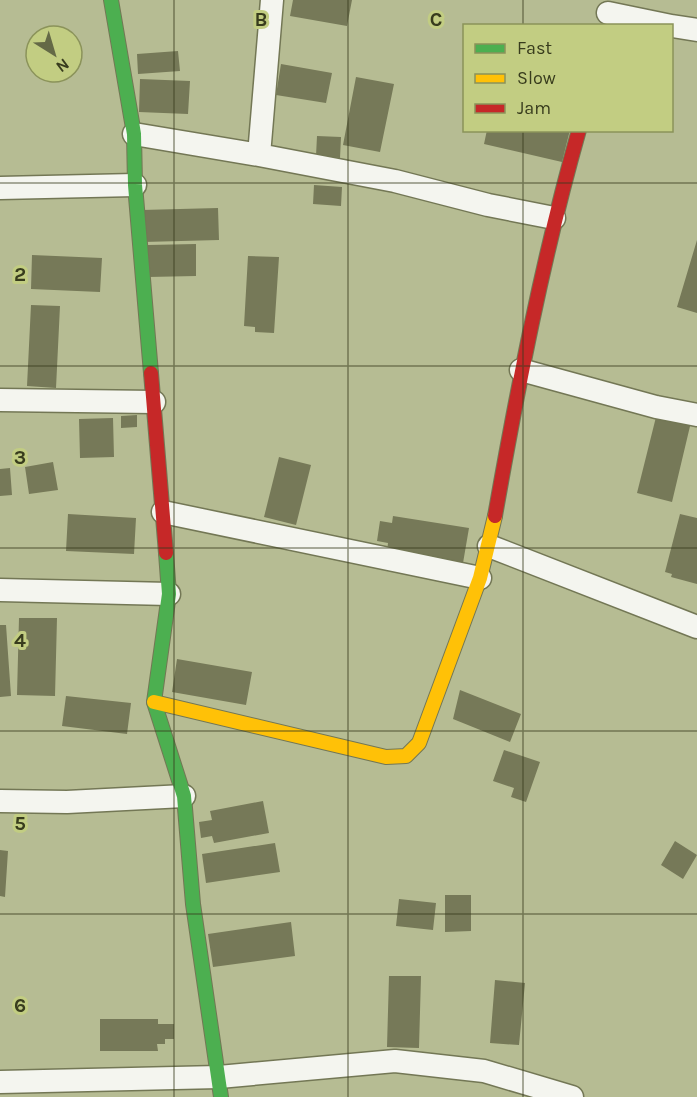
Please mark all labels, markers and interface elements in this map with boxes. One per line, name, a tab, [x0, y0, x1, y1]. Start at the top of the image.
text: B	[255, 8, 267, 31]
text: C	[430, 8, 442, 31]
north arrow	[24, 24, 84, 84]
legend	[463, 24, 673, 132]
text: Fast	[517, 37, 552, 59]
text: N	[52, 55, 73, 77]
text: Slow	[517, 67, 556, 89]
text: Jam	[517, 97, 551, 119]
text: 2	[14, 263, 26, 286]
text: 3	[14, 446, 26, 469]
text: 4	[14, 629, 26, 652]
text: 5	[14, 812, 26, 835]
text: 6	[14, 994, 26, 1017]

